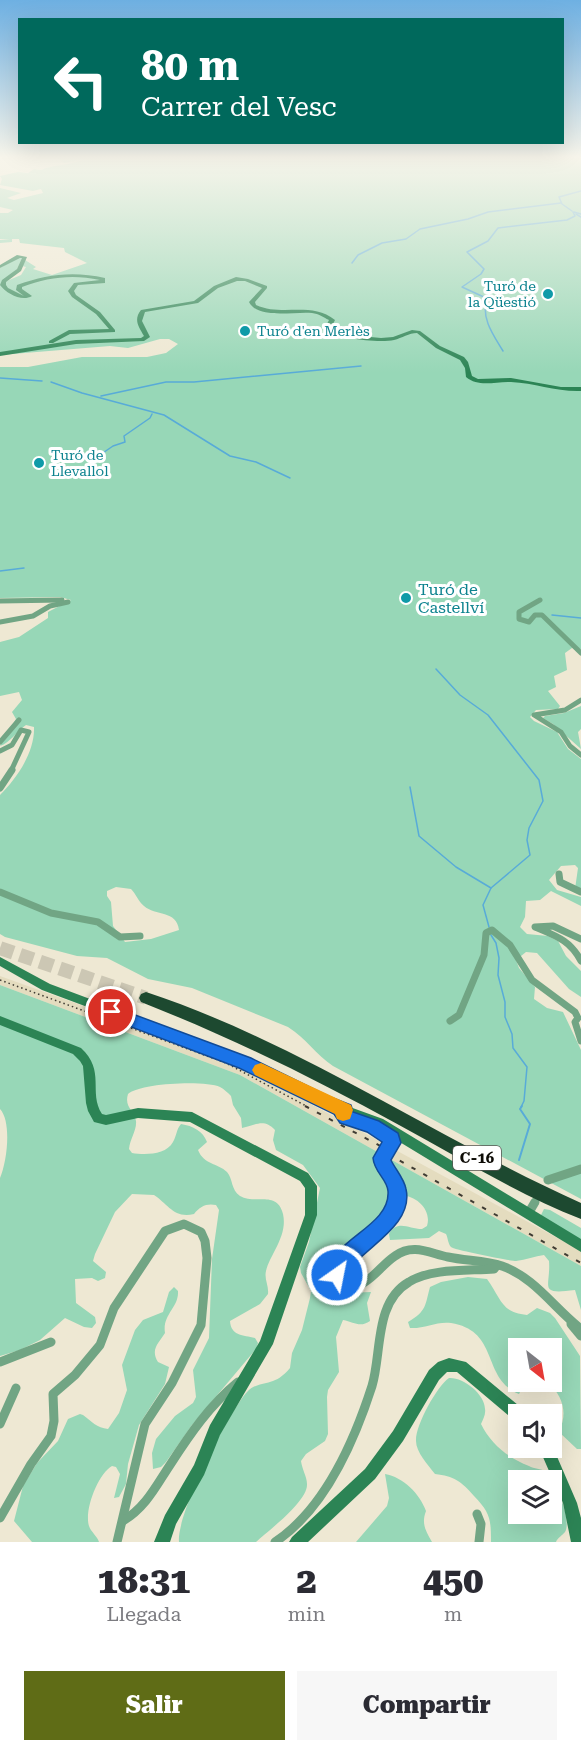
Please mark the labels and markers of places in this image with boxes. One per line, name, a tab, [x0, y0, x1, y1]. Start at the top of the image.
place label: Turó de la Qüestió	[468, 278, 536, 310]
marker: Turó de la Qüestió	[541, 287, 555, 301]
place label: Turó d'en Merlès	[257, 323, 370, 339]
marker: Turó d'en Merlès	[238, 324, 252, 338]
place label: Turó de Llevallol	[51, 447, 109, 479]
marker: Turó de Llevallol	[32, 456, 46, 470]
place label: Turó de Castellví	[418, 580, 484, 617]
marker: Turó de Castellví	[399, 591, 413, 605]
pin	[85, 986, 136, 1037]

